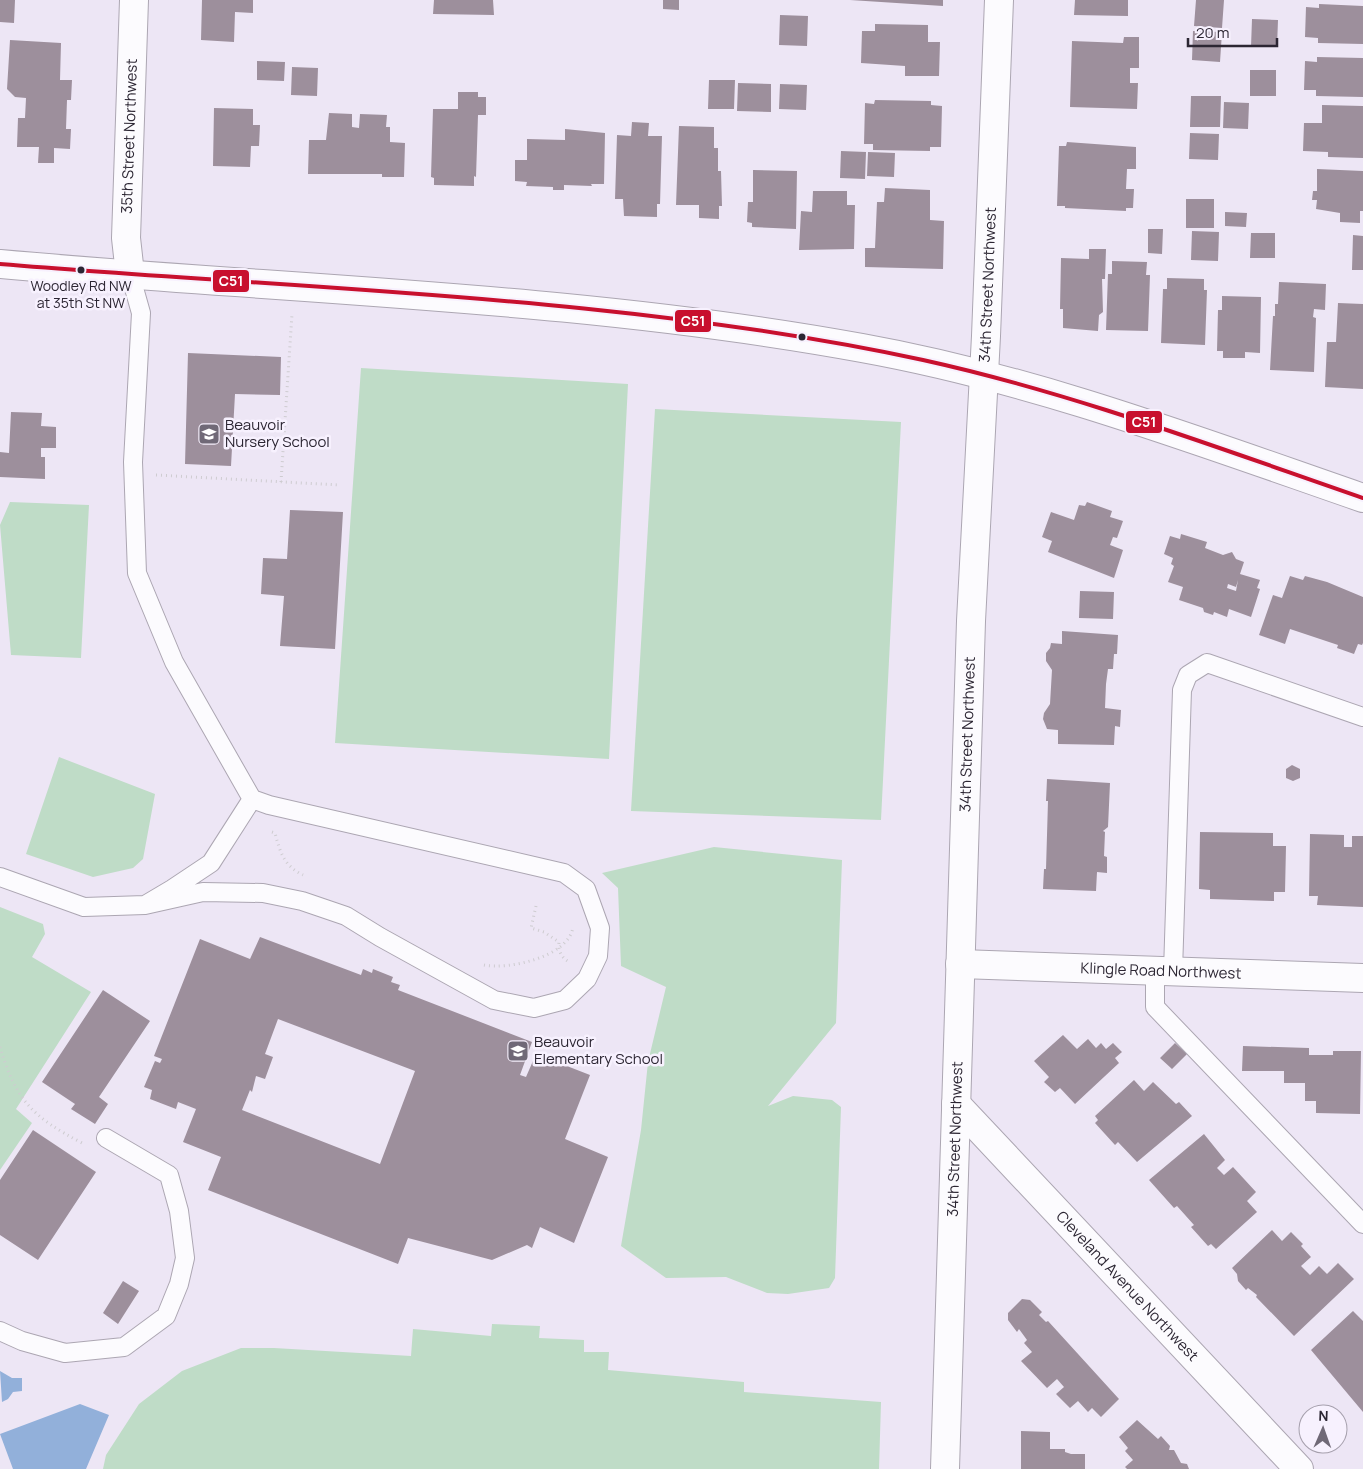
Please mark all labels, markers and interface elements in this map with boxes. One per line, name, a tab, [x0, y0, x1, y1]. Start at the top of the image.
scale bar	[1188, 15, 1277, 47]
text: 20 m	[1196, 22, 1229, 43]
street label: 35th Street Northwest	[116, 58, 142, 214]
street label: 34th Street Northwest	[974, 207, 1001, 363]
marker: Woodley Rd NW at 35th St NW	[76, 265, 86, 275]
line badge: C51	[212, 269, 250, 293]
text: C51	[219, 271, 243, 290]
place label: Woodley Rd NW at 35th St NW	[30, 276, 132, 312]
line badge: C51	[674, 309, 712, 333]
text: C51	[681, 311, 705, 330]
unlabelled marker	[797, 332, 807, 342]
line badge: C51	[1125, 410, 1163, 434]
text: C51	[1132, 412, 1156, 431]
place label: Beauvoir Nursery School	[225, 414, 330, 452]
school or university icon: Beauvoir Nursery School	[197, 422, 221, 446]
street label: 34th Street Northwest	[954, 656, 980, 812]
street label: Klingle Road Northwest	[1080, 957, 1242, 984]
place label: Beauvoir Elementary School	[534, 1031, 663, 1069]
school or university icon: Beauvoir Elementary School	[506, 1039, 530, 1063]
street label: 34th Street Northwest	[942, 1061, 967, 1217]
street label: Cleveland Avenue Northwest	[1052, 1206, 1203, 1366]
north arrow	[1298, 1404, 1348, 1454]
text: N	[1318, 1406, 1329, 1425]

